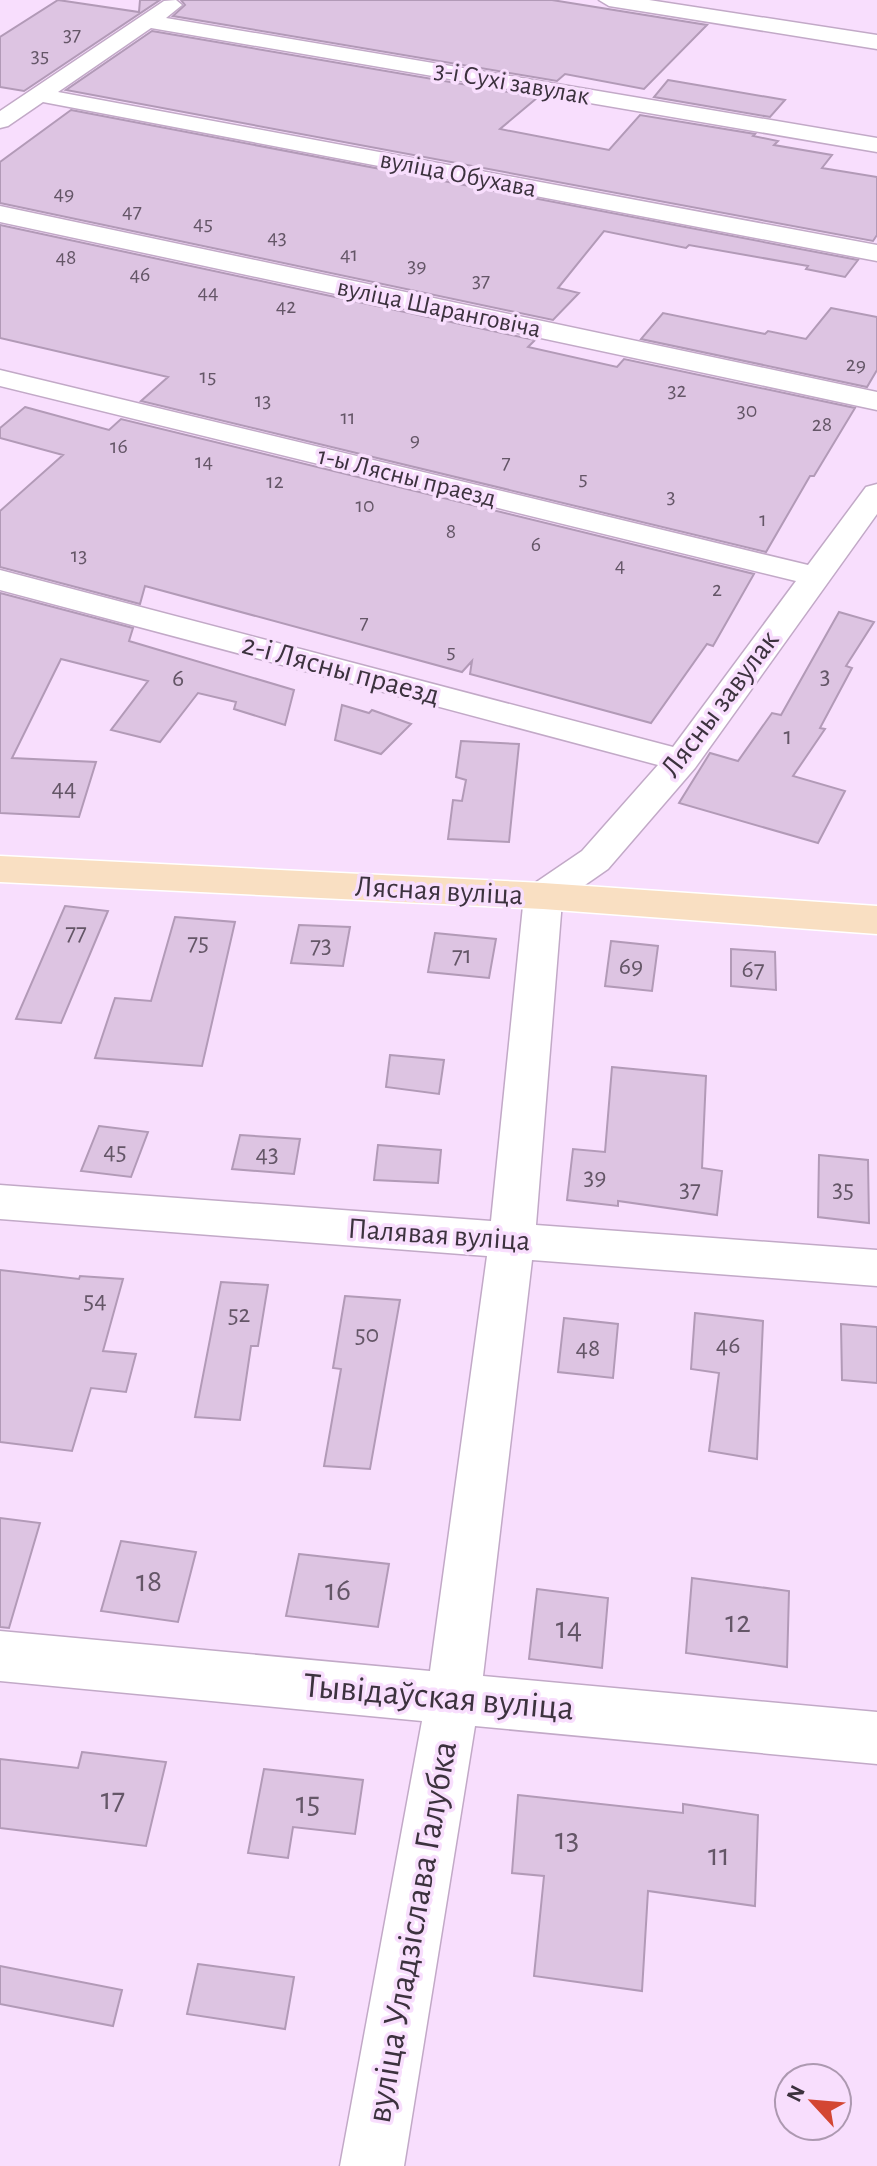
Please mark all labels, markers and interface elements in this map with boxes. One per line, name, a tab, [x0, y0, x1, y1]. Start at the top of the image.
house number: 37	[63, 23, 81, 45]
house number: 35	[31, 44, 49, 66]
street label: 3-і Сухі завулак	[432, 57, 592, 109]
street label: вуліца Обухава	[378, 146, 538, 202]
house number: 49	[54, 182, 74, 204]
house number: 47	[122, 200, 142, 222]
house number: 45	[193, 212, 213, 234]
house number: 43	[267, 226, 287, 248]
house number: 41	[340, 243, 358, 265]
house number: 48	[55, 246, 77, 268]
house number: 39	[407, 254, 427, 276]
house number: 46	[130, 263, 150, 285]
house number: 37	[472, 269, 490, 291]
street label: вуліца Шаранговіча	[335, 274, 543, 342]
house number: 44	[197, 281, 219, 303]
house number: 42	[276, 295, 296, 317]
house number: 29	[846, 353, 866, 375]
house number: 15	[200, 365, 216, 387]
house number: 32	[667, 379, 687, 401]
house number: 13	[255, 389, 271, 411]
house number: 30	[737, 399, 757, 421]
house number: 11	[340, 406, 356, 428]
house number: 28	[812, 413, 832, 435]
house number: 9	[410, 428, 420, 450]
house number: 16	[110, 435, 128, 457]
street label: 1-ы Лясны праезд	[315, 442, 499, 512]
house number: 14	[195, 450, 213, 472]
house number: 7	[501, 451, 511, 473]
house number: 5	[578, 467, 588, 489]
house number: 12	[266, 470, 284, 492]
house number: 3	[666, 485, 676, 507]
house number: 10	[355, 494, 375, 516]
house number: 1	[759, 508, 767, 530]
house number: 8	[446, 520, 456, 542]
house number: 6	[531, 533, 541, 555]
house number: 13	[71, 544, 87, 566]
house number: 4	[615, 554, 625, 576]
house number: 2	[712, 578, 722, 600]
house number: 7	[359, 611, 369, 633]
street label: Лясны завулак	[655, 625, 785, 783]
street label: 2-і Лясны праезд	[239, 629, 443, 711]
house number: 5	[446, 640, 456, 662]
house number: 3	[820, 663, 830, 689]
house number: 6	[172, 665, 184, 691]
house number: 1	[784, 723, 792, 749]
house number: 44	[51, 775, 77, 801]
street label: Лясная вуліца	[354, 872, 524, 910]
house number: 77	[65, 919, 87, 945]
house number: 75	[187, 929, 209, 955]
house number: 73	[310, 932, 332, 958]
house number: 71	[452, 942, 472, 968]
house number: 69	[619, 953, 643, 979]
house number: 67	[741, 956, 765, 982]
house number: 45	[103, 1138, 127, 1164]
house number: 43	[255, 1141, 279, 1167]
house number: 39	[584, 1164, 606, 1190]
house number: 37	[679, 1176, 701, 1202]
house number: 35	[832, 1176, 854, 1202]
street label: Палявая вуліца	[347, 1214, 531, 1256]
house number: 54	[83, 1287, 107, 1313]
house number: 52	[228, 1301, 251, 1327]
house number: 50	[355, 1321, 379, 1347]
house number: 46	[716, 1332, 740, 1358]
house number: 48	[576, 1335, 600, 1361]
house number: 18	[136, 1565, 162, 1597]
house number: 16	[325, 1574, 351, 1606]
house number: 12	[725, 1606, 751, 1638]
house number: 14	[556, 1612, 582, 1644]
street label: Тывідаўская вуліца	[302, 1667, 576, 1727]
street label: вуліца Уладзіслава Галубка	[361, 1738, 463, 2126]
house number: 17	[101, 1783, 125, 1815]
house number: 15	[296, 1787, 320, 1819]
house number: 13	[555, 1823, 579, 1855]
house number: 11	[708, 1839, 730, 1871]
north arrow	[773, 2062, 853, 2142]
text: N	[783, 2082, 809, 2105]

